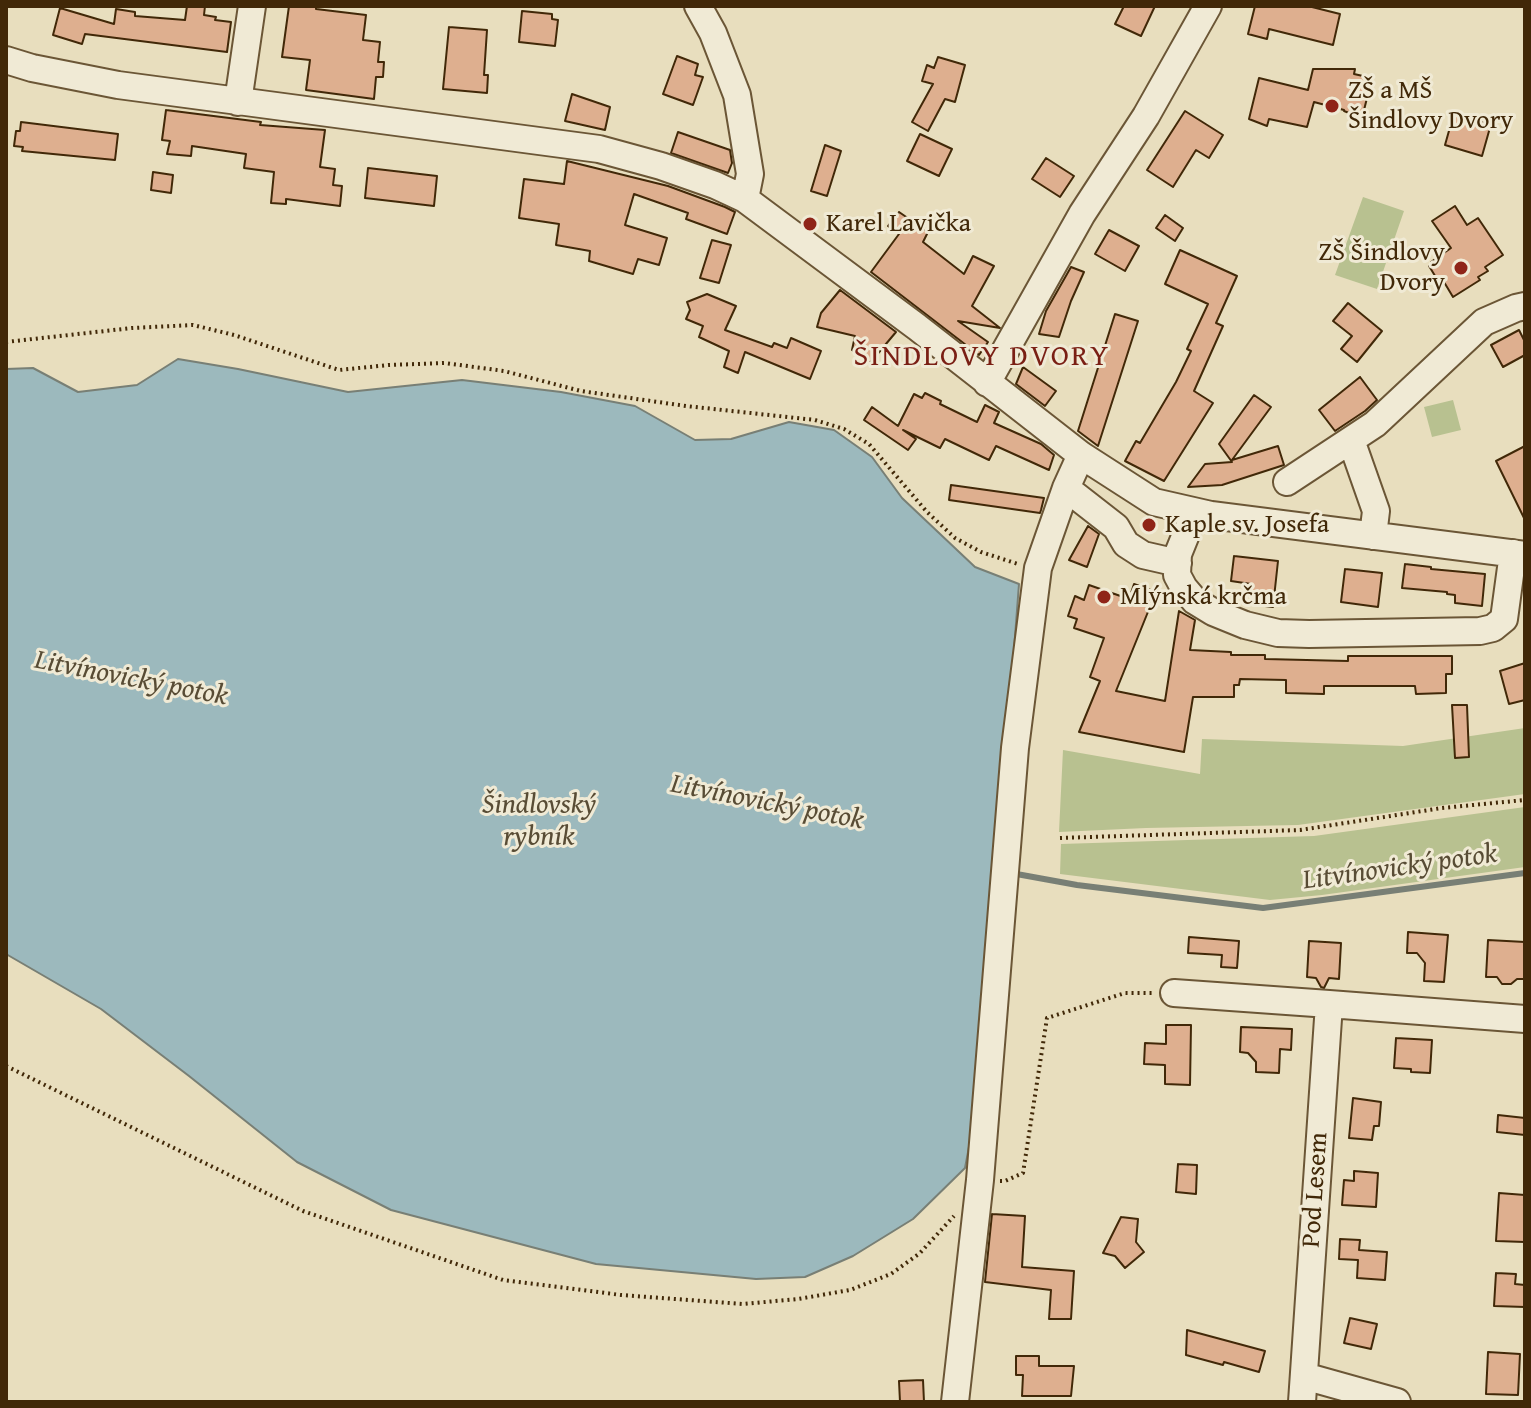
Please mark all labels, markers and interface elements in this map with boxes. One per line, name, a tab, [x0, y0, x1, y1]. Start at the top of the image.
place label: ZŠ a MŠ Šindlovy Dvory	[1348, 75, 1513, 136]
marker: ZŠ a MŠ Šindlovy Dvory	[1323, 97, 1341, 115]
place label: Karel Lavička	[826, 208, 971, 240]
marker: Karel Lavička	[801, 215, 819, 233]
place label: ZŠ Šindlovy Dvory	[1318, 237, 1445, 298]
marker: ZŠ Šindlovy Dvory	[1452, 259, 1470, 277]
district label: ŠINDLOVY DVORY	[854, 339, 1110, 375]
place label: Kaple sv. Josefa	[1165, 509, 1329, 541]
marker: Kaple sv. Josefa	[1140, 516, 1158, 534]
place label: Mlýnská krčma	[1120, 581, 1287, 613]
marker: Mlýnská krčma	[1095, 588, 1113, 606]
water label: Litvínovický potok	[32, 644, 230, 714]
water label: Litvínovický potok	[668, 768, 866, 838]
water label: Šindlovský rybník	[482, 789, 596, 855]
water label: Litvínovický potok	[1301, 838, 1499, 898]
street label: Pod Lesem	[1296, 1131, 1336, 1249]

